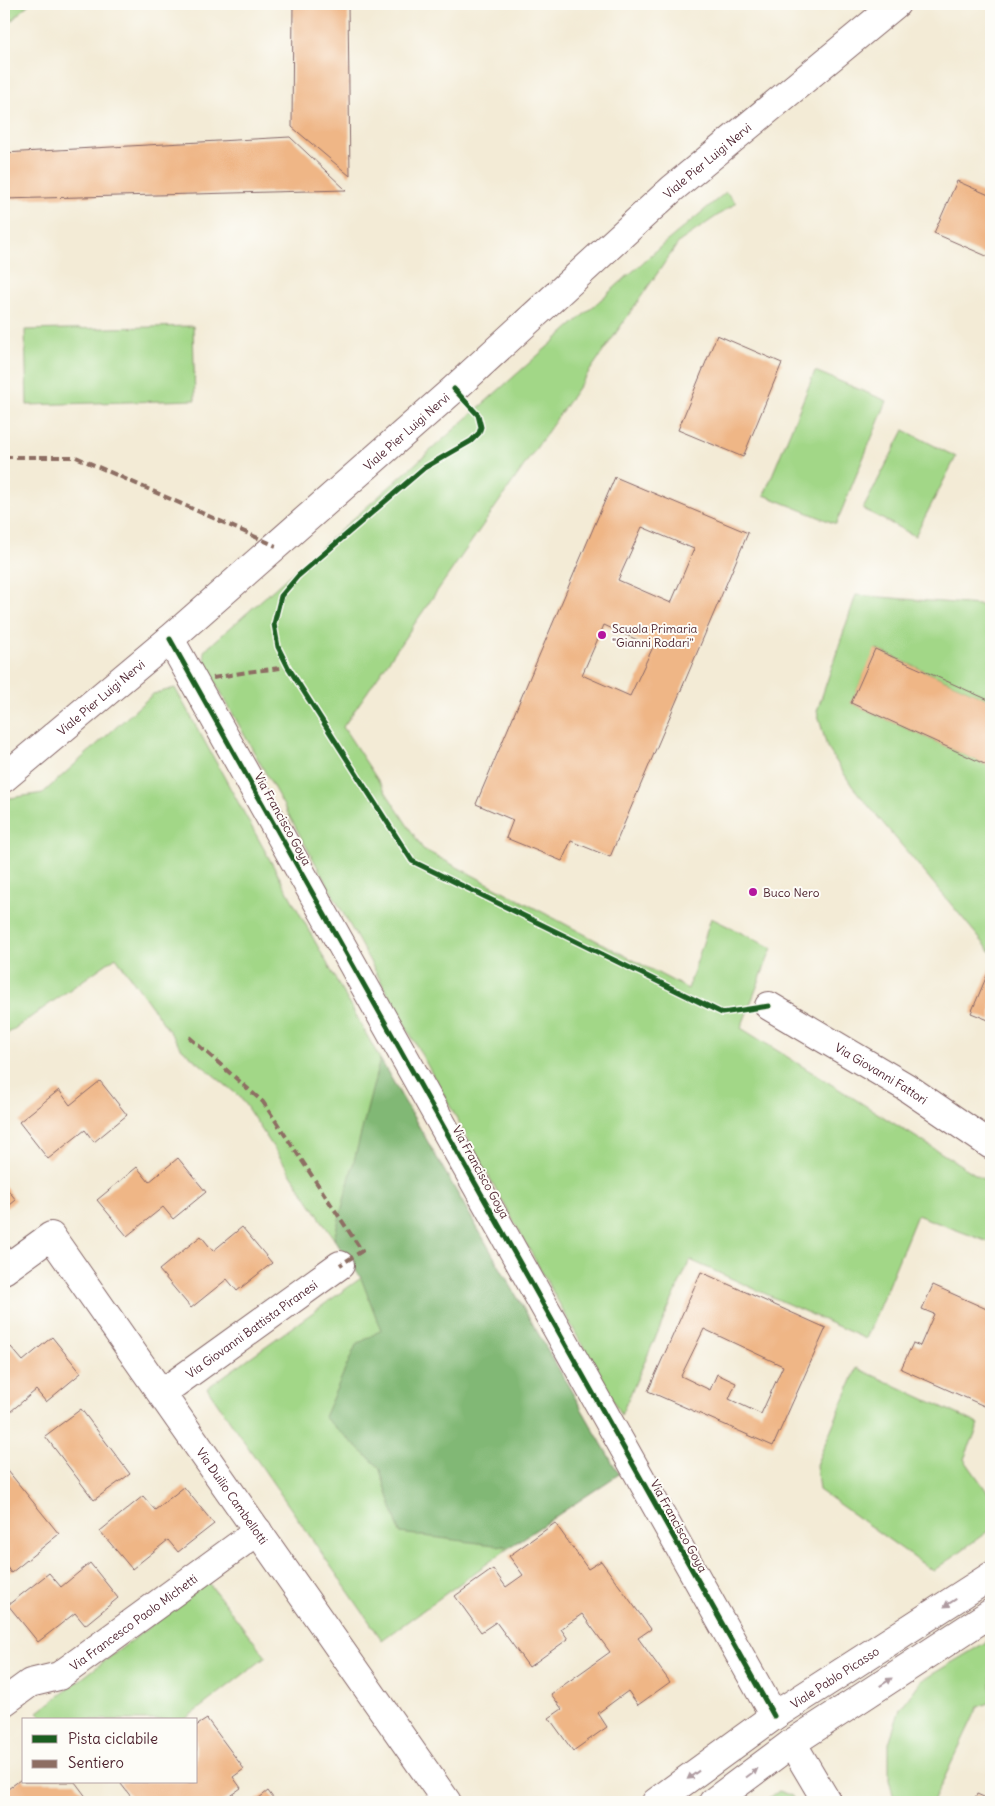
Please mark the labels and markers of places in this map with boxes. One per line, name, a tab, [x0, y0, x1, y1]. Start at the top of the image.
place label: Scuola Primaria "Gianni Rodari"	[612, 621, 698, 650]
marker: Scuola Primaria "Gianni Rodari"	[596, 629, 608, 641]
place label: Buco Nero	[763, 885, 820, 900]
marker: Buco Nero	[747, 886, 759, 898]

